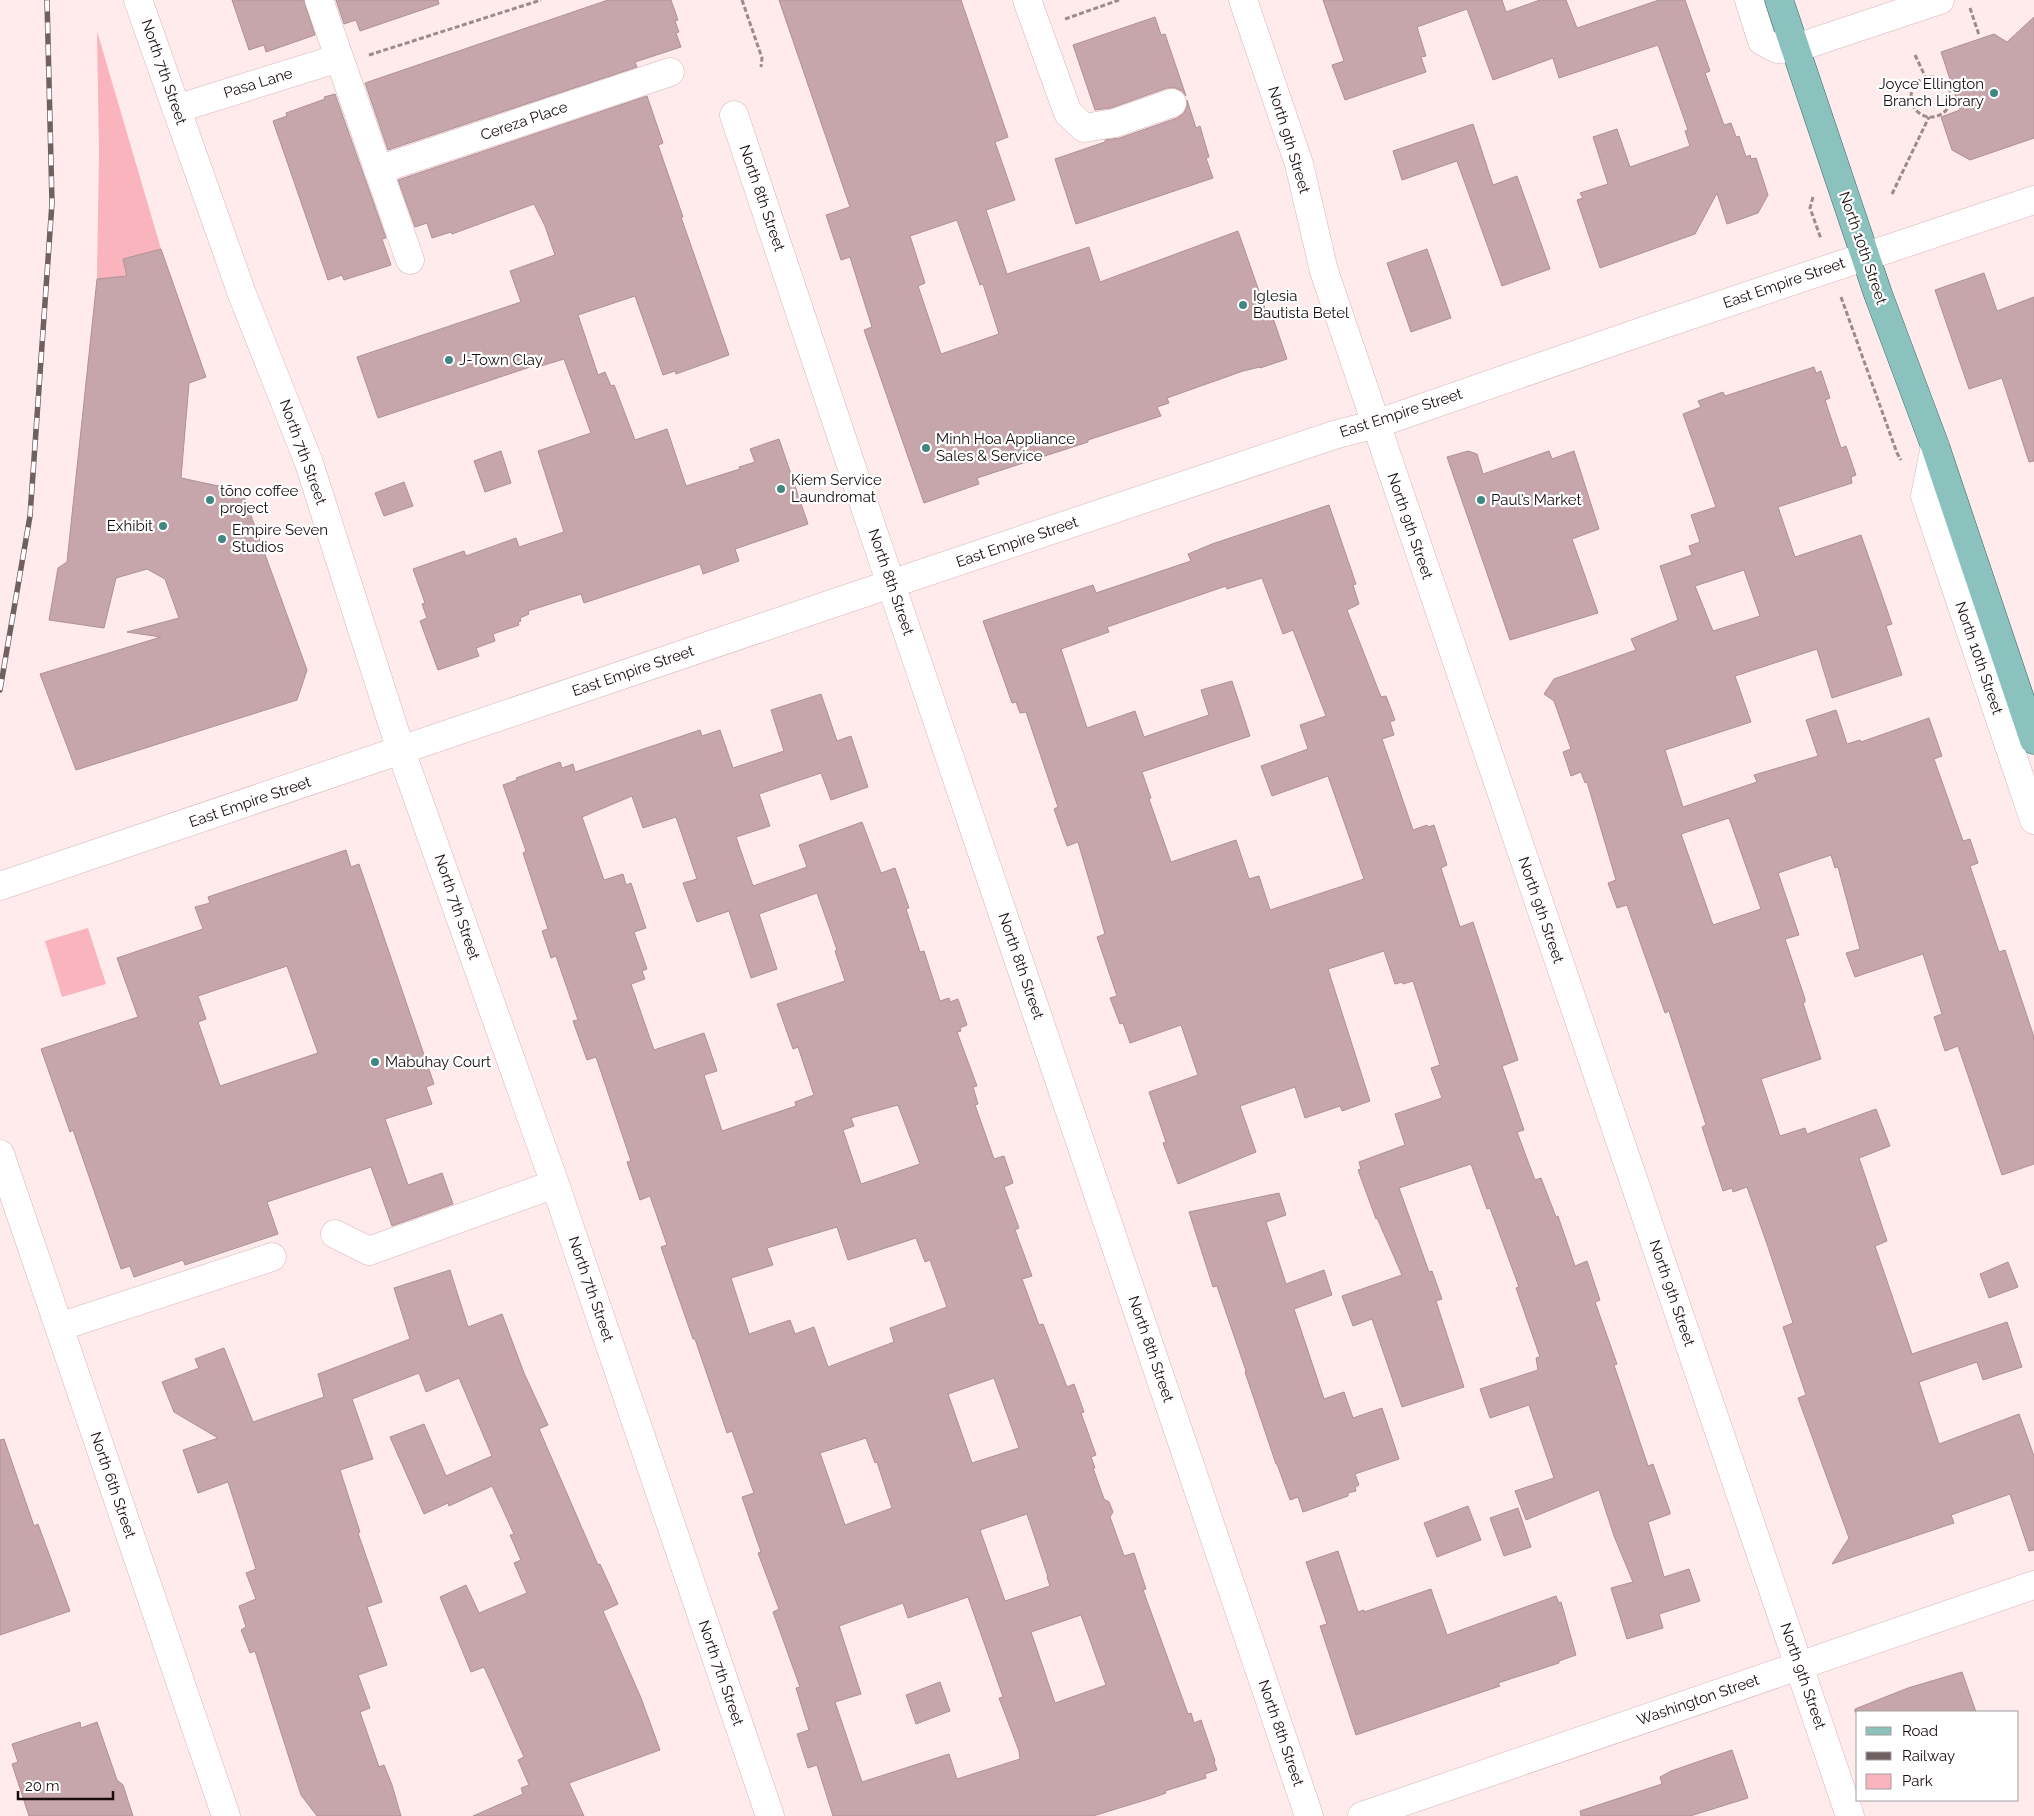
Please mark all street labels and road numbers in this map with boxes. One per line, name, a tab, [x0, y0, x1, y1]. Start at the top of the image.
street label: North 7th Street	[138, 17, 190, 127]
street label: Pasa Lane	[221, 64, 295, 102]
street label: North 9th Street	[1264, 84, 1314, 196]
street label: Cereza Place	[478, 98, 570, 144]
street label: North 8th Street	[735, 142, 789, 254]
street label: North 10th Street	[1835, 189, 1891, 307]
street label: East Empire Street	[1721, 254, 1847, 312]
street label: East Empire Street	[1337, 385, 1465, 441]
street label: North 7th Street	[276, 397, 330, 507]
street label: North 9th Street	[1383, 470, 1437, 582]
street label: East Empire Street	[954, 513, 1080, 571]
street label: North 8th Street	[864, 526, 918, 638]
street label: North 10th Street	[1951, 599, 2007, 717]
street label: East Empire Street	[570, 642, 696, 700]
street label: East Empire Street	[187, 773, 313, 831]
street label: North 7th Street	[431, 852, 483, 962]
street label: North 9th Street	[1514, 854, 1568, 966]
street label: North 8th Street	[994, 910, 1048, 1022]
street label: North 7th Street	[565, 1234, 617, 1344]
street label: North 9th Street	[1645, 1237, 1699, 1349]
street label: North 8th Street	[1124, 1293, 1178, 1405]
street label: North 6th Street	[86, 1429, 140, 1541]
street label: North 7th Street	[695, 1618, 747, 1728]
street label: North 9th Street	[1776, 1620, 1830, 1732]
street label: Washington Street	[1634, 1671, 1762, 1729]
street label: North 8th Street	[1254, 1677, 1308, 1789]

